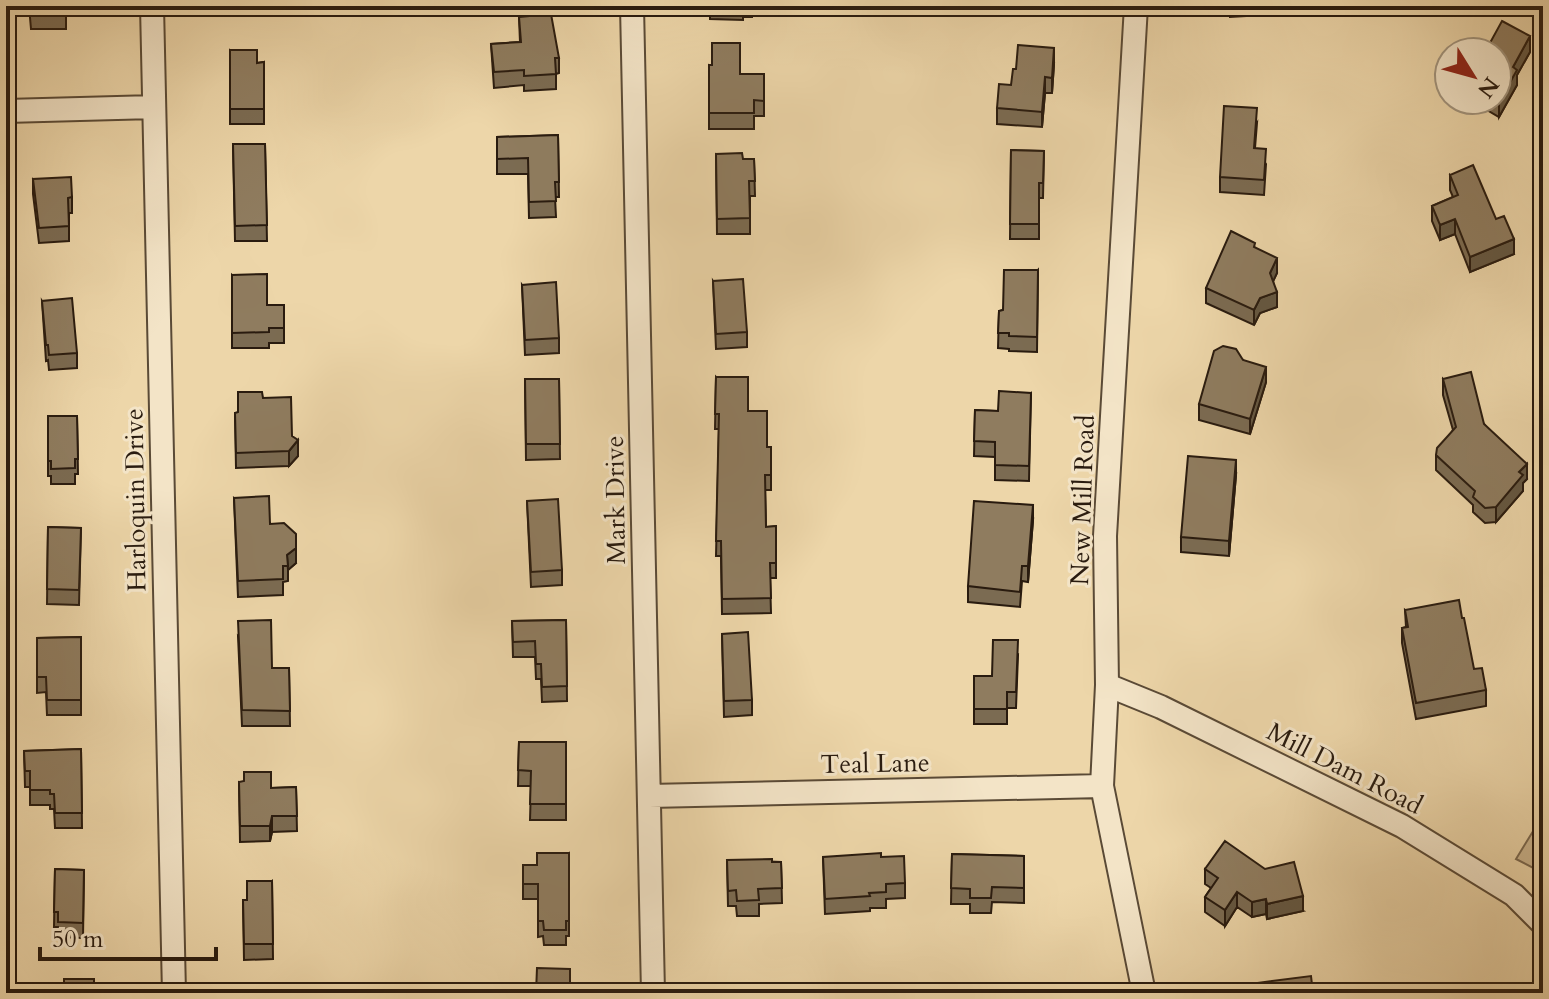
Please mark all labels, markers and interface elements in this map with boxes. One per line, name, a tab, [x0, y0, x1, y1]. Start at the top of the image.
north arrow	[1433, 36, 1513, 116]
text: N	[1470, 71, 1506, 104]
street label: Harloquin Drive	[116, 408, 155, 592]
street label: New Mill Road	[1062, 414, 1103, 586]
street label: Mark Drive	[597, 435, 634, 565]
street label: Mill Dam Road	[1261, 714, 1429, 823]
street label: Teal Lane	[820, 745, 930, 782]
scale bar	[40, 911, 216, 961]
text: 50 m	[52, 923, 104, 956]

